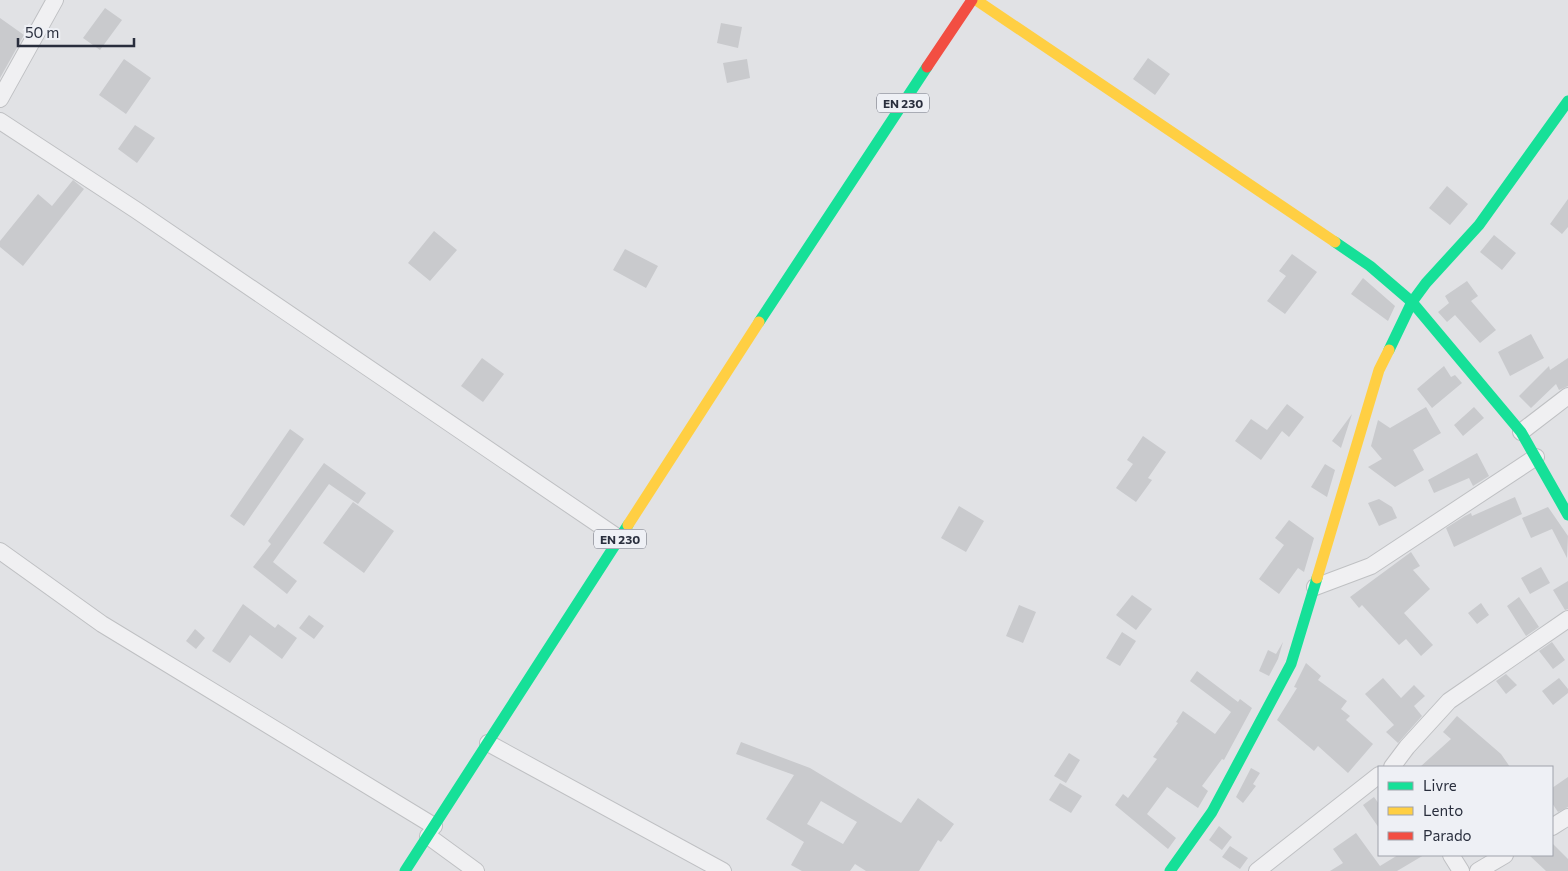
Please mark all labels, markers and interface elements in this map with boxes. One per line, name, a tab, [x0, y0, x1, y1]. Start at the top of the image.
scale bar	[18, 15, 134, 47]
text: 50 m	[25, 23, 59, 41]
road number: EN 230	[877, 94, 929, 112]
road number: EN 230	[594, 530, 646, 548]
legend	[1378, 766, 1553, 856]
text: Livre	[1423, 776, 1457, 794]
text: Lento	[1423, 801, 1463, 819]
text: Parado	[1423, 826, 1472, 844]

